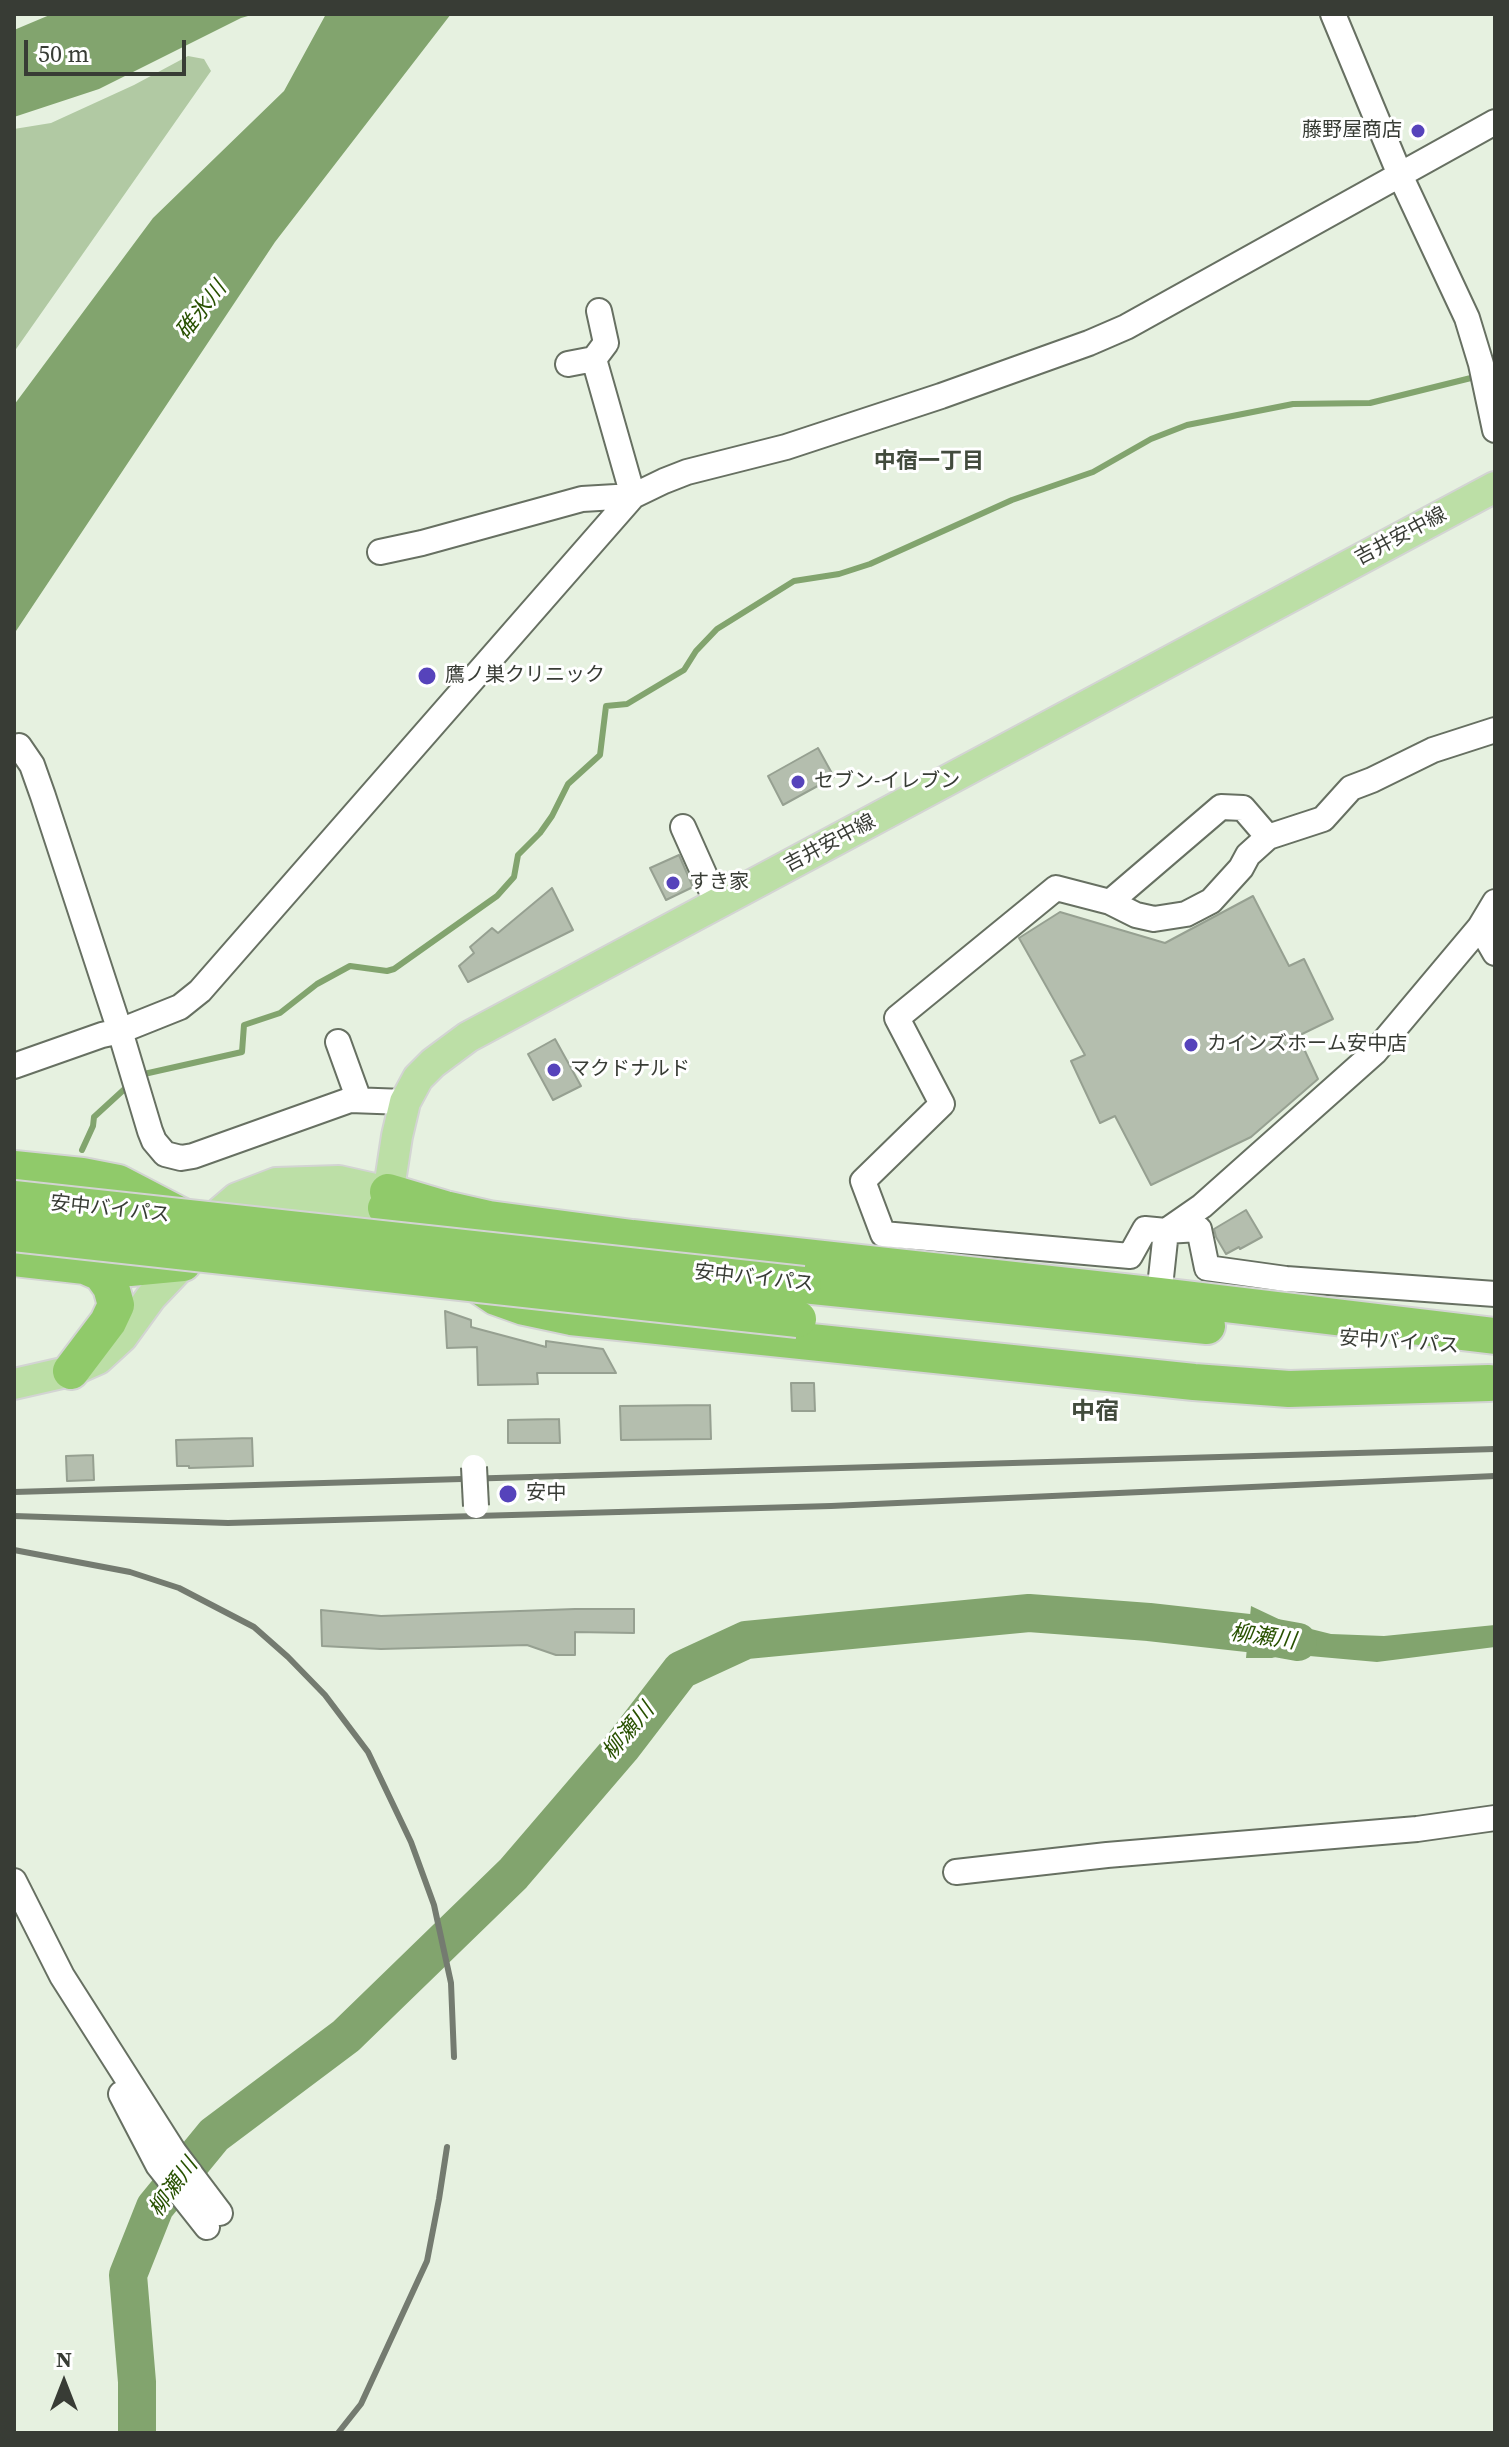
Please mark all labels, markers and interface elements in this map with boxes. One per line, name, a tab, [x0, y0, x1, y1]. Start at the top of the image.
scale bar	[28, 24, 190, 74]
text: 50 m	[38, 37, 89, 70]
place label: 藤野屋商店	[1302, 119, 1402, 143]
marker: 藤野屋商店	[1409, 122, 1427, 140]
water label: 碓氷川	[171, 277, 233, 345]
district label: 中宿一丁目	[874, 449, 984, 475]
street label: 吉井安中線	[1351, 503, 1451, 571]
place label: 鷹ノ巣クリニック	[445, 664, 605, 688]
marker: 鷹ノ巣クリニック	[416, 665, 438, 687]
place label: セブン-イレブン	[814, 770, 960, 794]
marker: セブン-イレブン	[789, 773, 807, 791]
street label: 吉井安中線	[780, 810, 880, 878]
place label: すき家	[689, 871, 749, 895]
marker: すき家	[664, 874, 682, 892]
place label: カインズホーム安中店	[1207, 1033, 1407, 1057]
marker: カインズホーム安中店	[1182, 1036, 1200, 1054]
place label: マクドナルド	[570, 1058, 690, 1082]
marker: マクドナルド	[545, 1061, 563, 1079]
street label: 安中バイパス	[49, 1192, 171, 1228]
street label: 安中バイパス	[693, 1261, 815, 1297]
street label: 安中バイパス	[1338, 1327, 1460, 1359]
district label: 中宿	[1071, 1399, 1119, 1427]
place label: 安中	[526, 1482, 566, 1506]
marker: 安中	[497, 1483, 519, 1505]
water label: 柳瀬川	[1228, 1620, 1298, 1656]
water label: 柳瀬川	[598, 1698, 660, 1766]
water label: 柳瀬川	[144, 2154, 204, 2222]
north arrow	[24, 2343, 104, 2423]
text: N	[56, 2344, 72, 2374]

